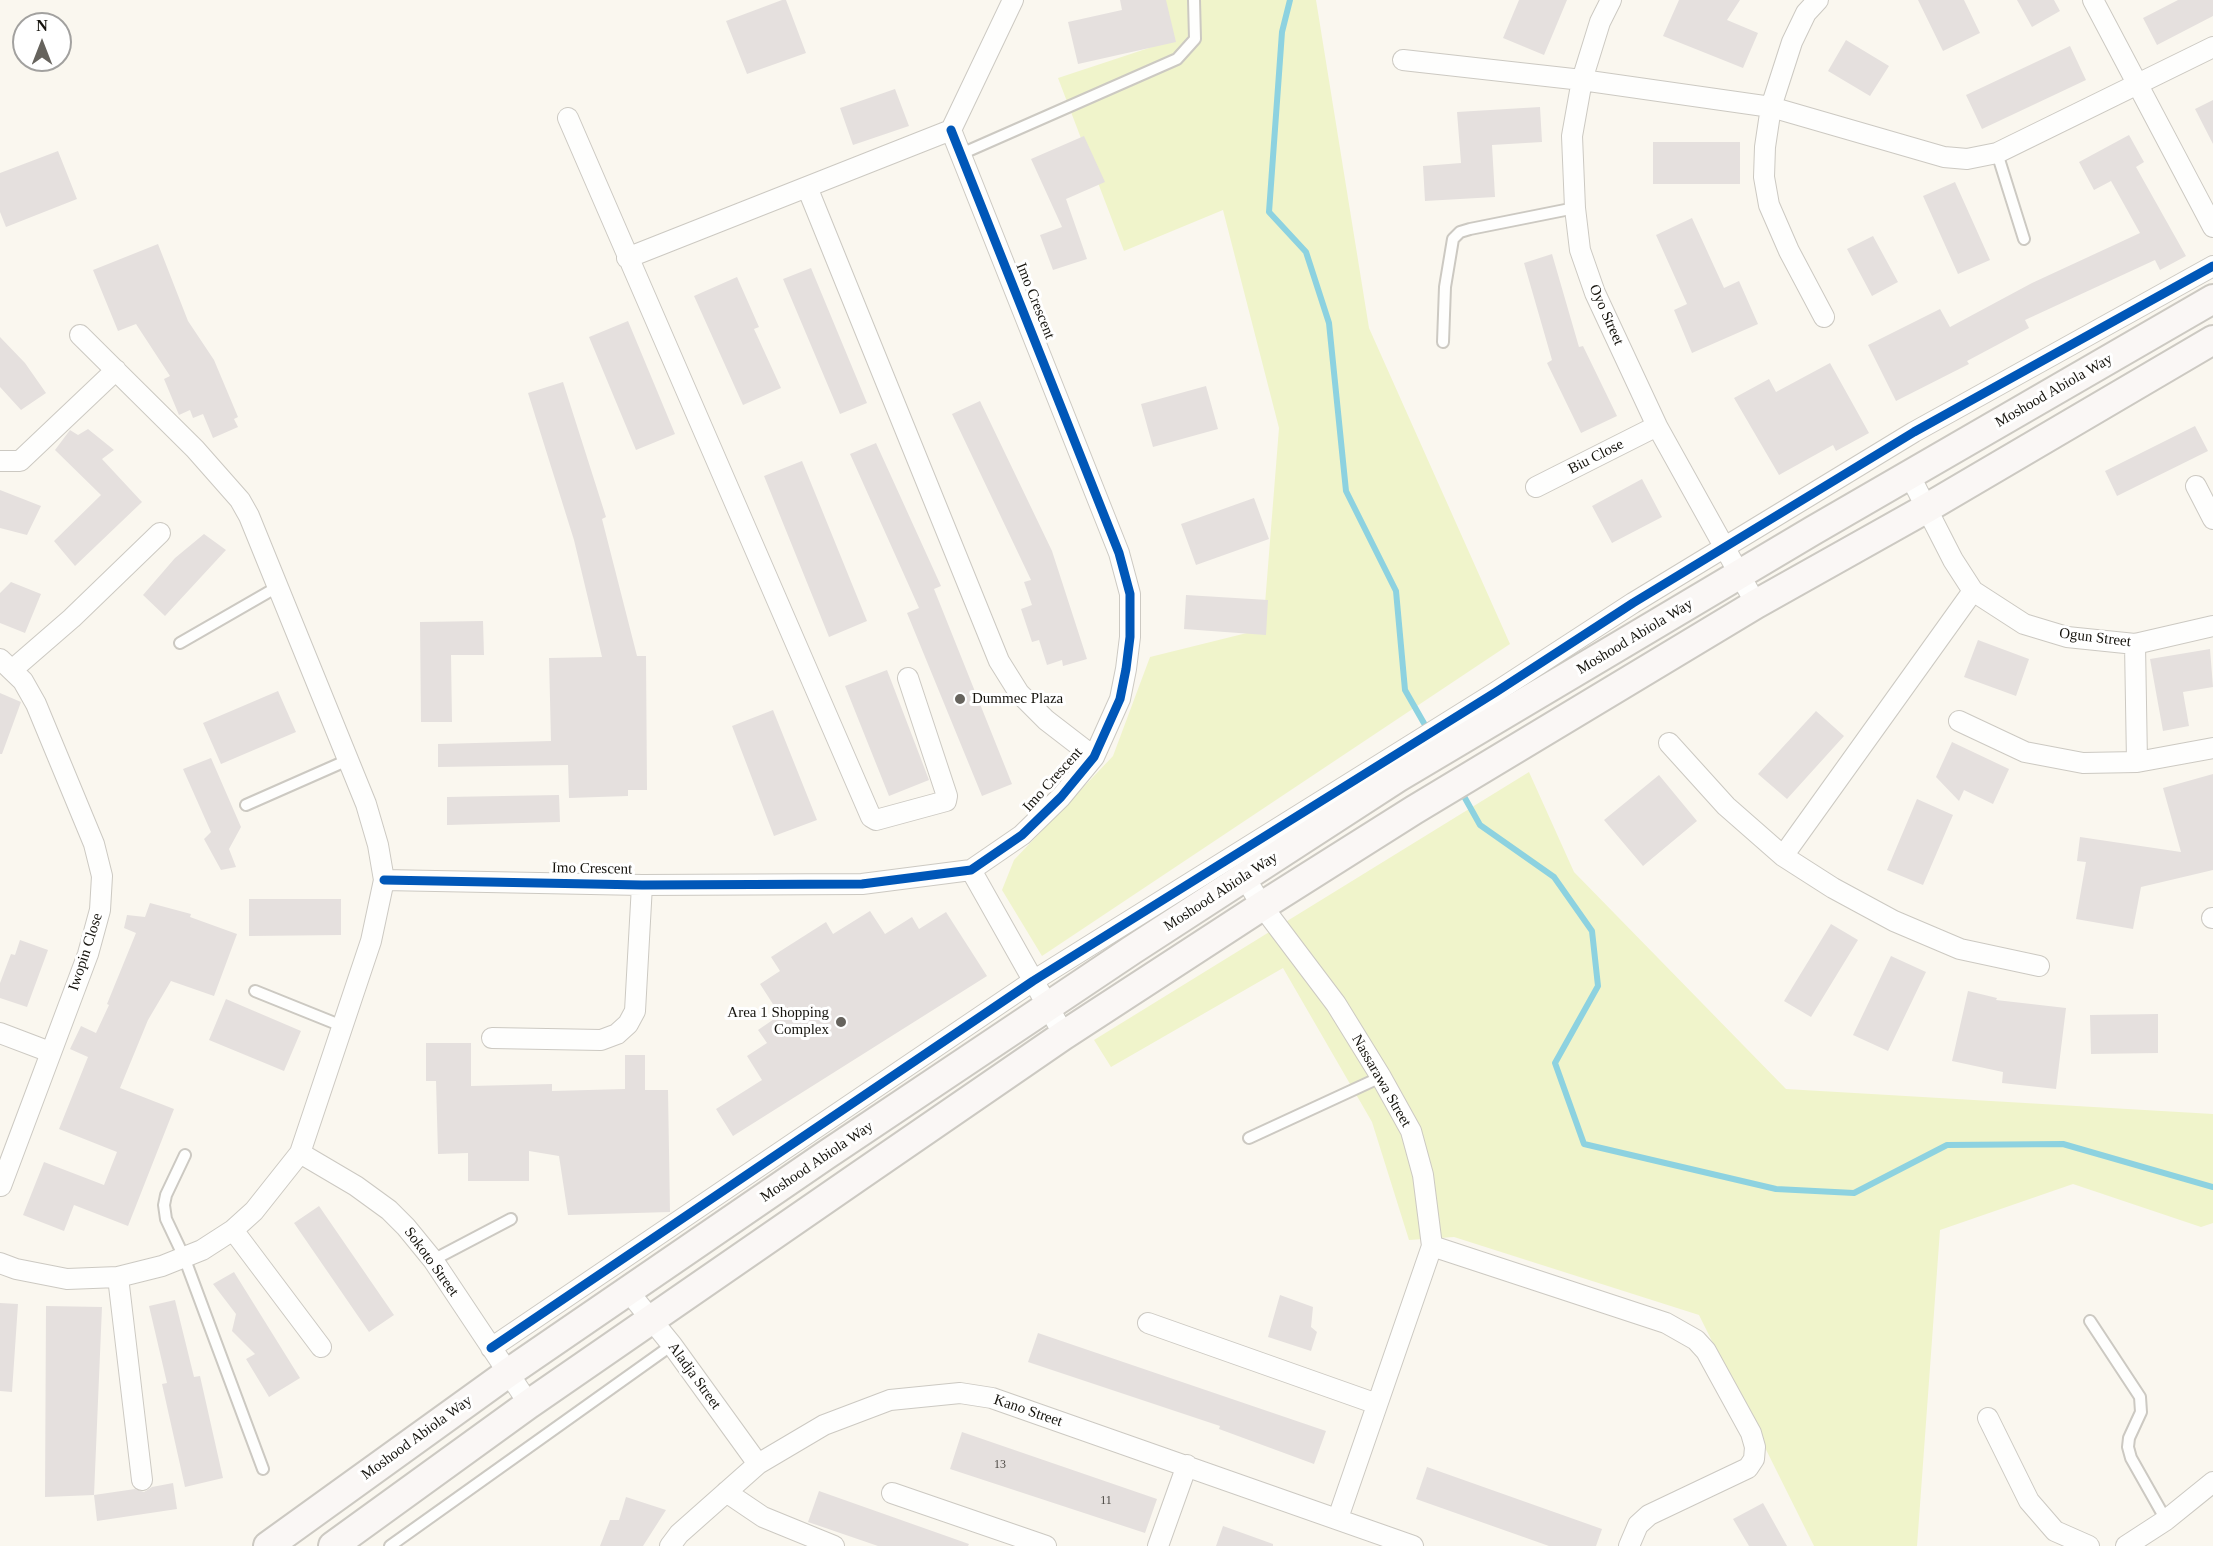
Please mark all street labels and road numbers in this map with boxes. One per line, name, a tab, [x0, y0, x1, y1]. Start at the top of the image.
street label: Imo Crescent	[1012, 260, 1058, 342]
street label: Oyo Street	[1585, 282, 1627, 348]
street label: Moshood Abiola Way	[1992, 350, 2116, 432]
street label: Biu Close	[1565, 435, 1627, 479]
street label: Moshood Abiola Way	[1574, 595, 1696, 679]
street label: Ogun Street	[2058, 625, 2132, 651]
street label: Imo Crescent	[1019, 744, 1087, 816]
street label: Moshood Abiola Way	[1161, 848, 1281, 936]
street label: Imo Crescent	[552, 859, 632, 879]
street label: Iwopin Close	[65, 911, 107, 993]
street label: Nassarawa Street	[1347, 1032, 1415, 1130]
street label: Moshood Abiola Way	[757, 1118, 877, 1206]
street label: Sokoto Street	[400, 1224, 462, 1300]
street label: Aladja Street	[664, 1339, 724, 1413]
street label: Kano Street	[991, 1391, 1065, 1431]
street label: Moshood Abiola Way	[358, 1392, 476, 1484]

